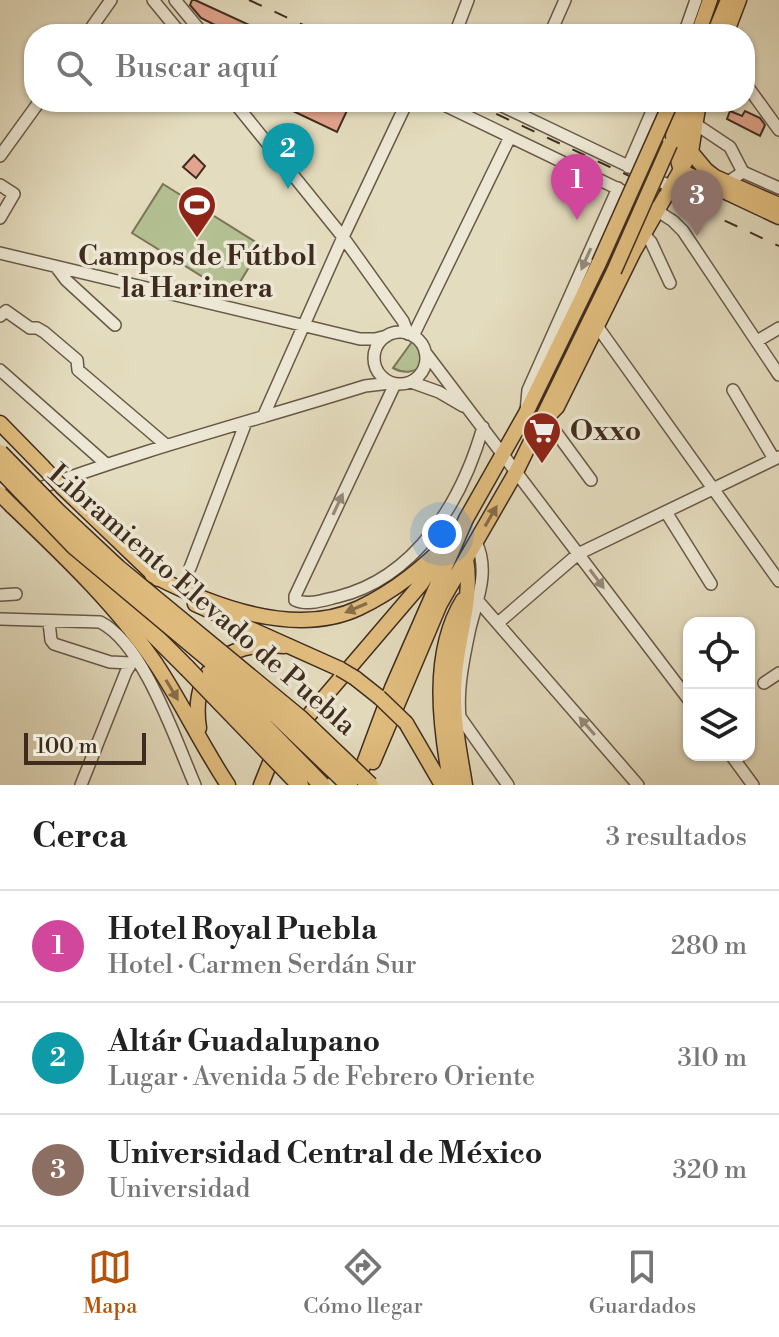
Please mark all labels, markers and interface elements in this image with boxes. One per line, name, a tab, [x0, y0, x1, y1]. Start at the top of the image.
search box	[24, 24, 755, 112]
icon: search	[52, 46, 96, 90]
text: Buscar aquí	[116, 49, 278, 87]
pin: 2	[262, 123, 314, 189]
pin: 1	[551, 154, 603, 220]
pin: 3	[671, 170, 723, 236]
sports icon: Campos de Fútbol la Harinera	[176, 184, 218, 239]
place label: Campos de Fútbol la Harinera	[78, 239, 316, 306]
one-way arrow	[579, 247, 593, 271]
supermarket icon: Oxxo	[521, 410, 563, 465]
place label: Oxxo	[570, 414, 641, 449]
street label: Libramiento Elevado de Puebla	[41, 457, 364, 744]
one-way arrow	[331, 492, 345, 515]
one-way arrow	[484, 504, 498, 527]
your location	[422, 514, 462, 554]
one-way arrow	[588, 569, 604, 589]
one-way arrow	[344, 601, 368, 614]
map controls	[683, 617, 755, 761]
button: locate	[683, 617, 755, 689]
one-way arrow	[165, 679, 179, 702]
button: layers	[683, 689, 755, 761]
one-way arrow	[579, 716, 596, 736]
scale bar	[24, 729, 146, 765]
text: 100 m	[36, 733, 98, 760]
text: Cerca	[32, 816, 127, 858]
text: 3 resultados	[606, 821, 747, 853]
text: Hotel Royal Puebla	[108, 911, 377, 949]
text: 1	[52, 930, 64, 962]
text: 280 m	[671, 930, 747, 962]
text: Hotel · Carmen Serdán Sur	[108, 949, 416, 981]
text: Altár Guadalupano	[108, 1023, 380, 1061]
text: 2	[50, 1042, 66, 1074]
text: 310 m	[678, 1042, 747, 1074]
text: Lugar · Avenida 5 de Febrero Oriente	[108, 1061, 535, 1093]
text: Universidad Central de México	[108, 1135, 542, 1173]
text: 3	[50, 1154, 66, 1186]
text: 320 m	[672, 1154, 747, 1186]
text: Universidad	[108, 1173, 250, 1205]
tab: Mapa	[83, 1245, 137, 1320]
tab: Cómo llegar	[303, 1245, 423, 1320]
tab: Guardados	[589, 1245, 696, 1320]

